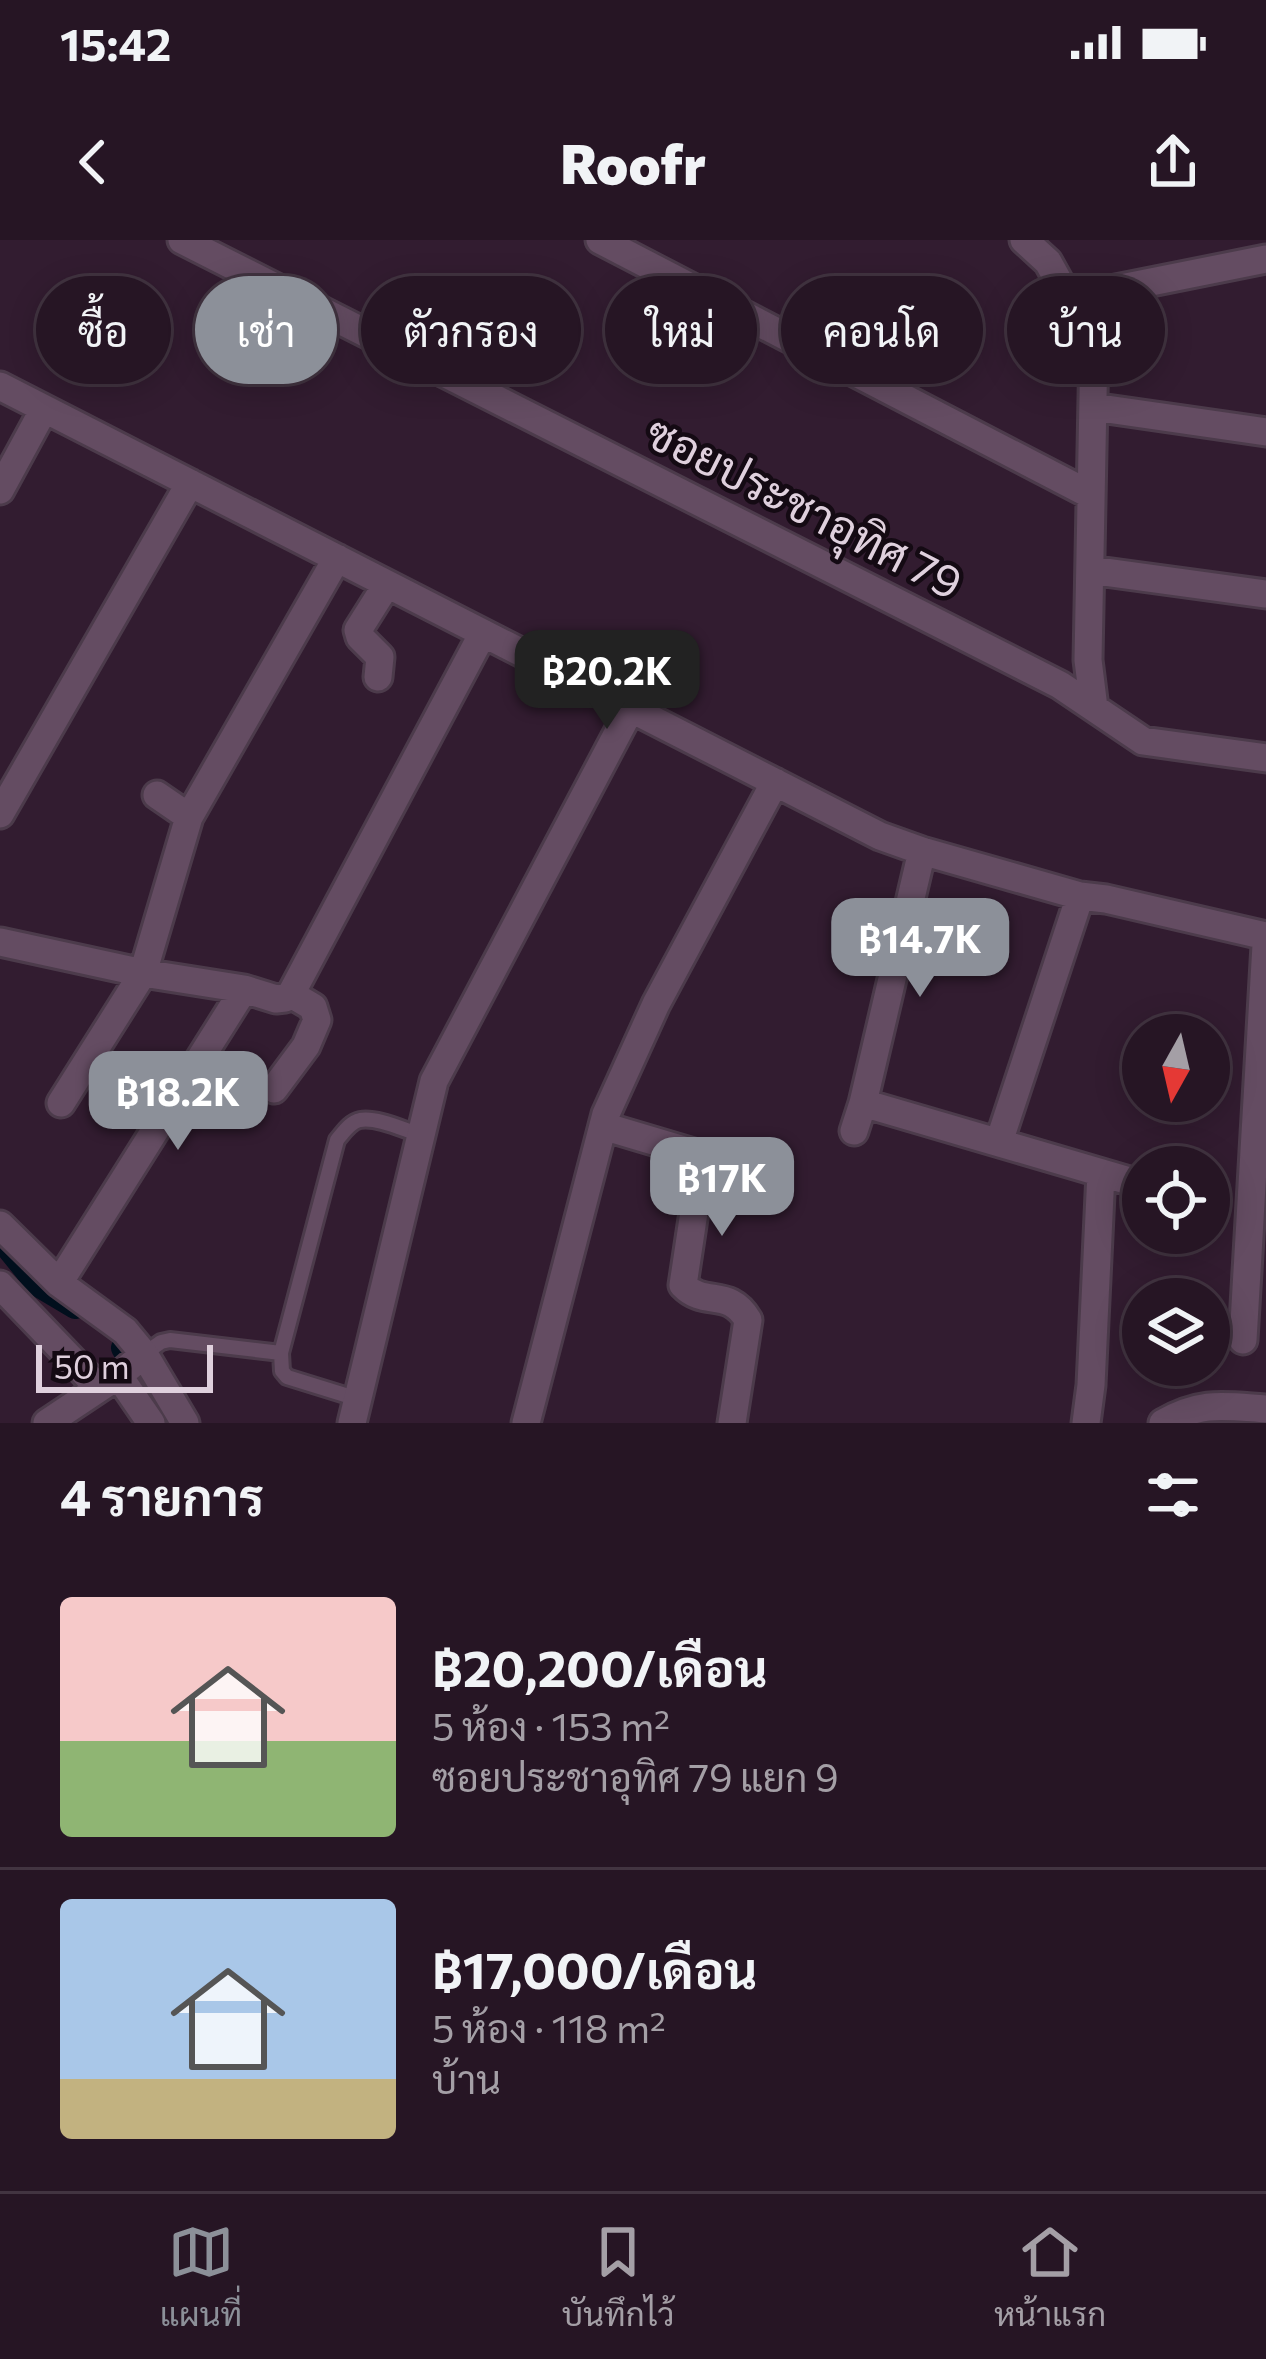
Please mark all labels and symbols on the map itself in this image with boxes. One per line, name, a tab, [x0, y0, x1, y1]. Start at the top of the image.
street label: ซอยประชาอุทิศ 79	[635, 403, 972, 614]
pin: ฿20.2K	[509, 630, 705, 732]
pin: ฿14.7K	[822, 898, 1018, 1000]
north arrow	[1122, 1014, 1230, 1122]
pin: ฿18.2K	[80, 1051, 276, 1153]
pin: ฿17K	[651, 1137, 793, 1239]
scale bar	[36, 1339, 213, 1392]

